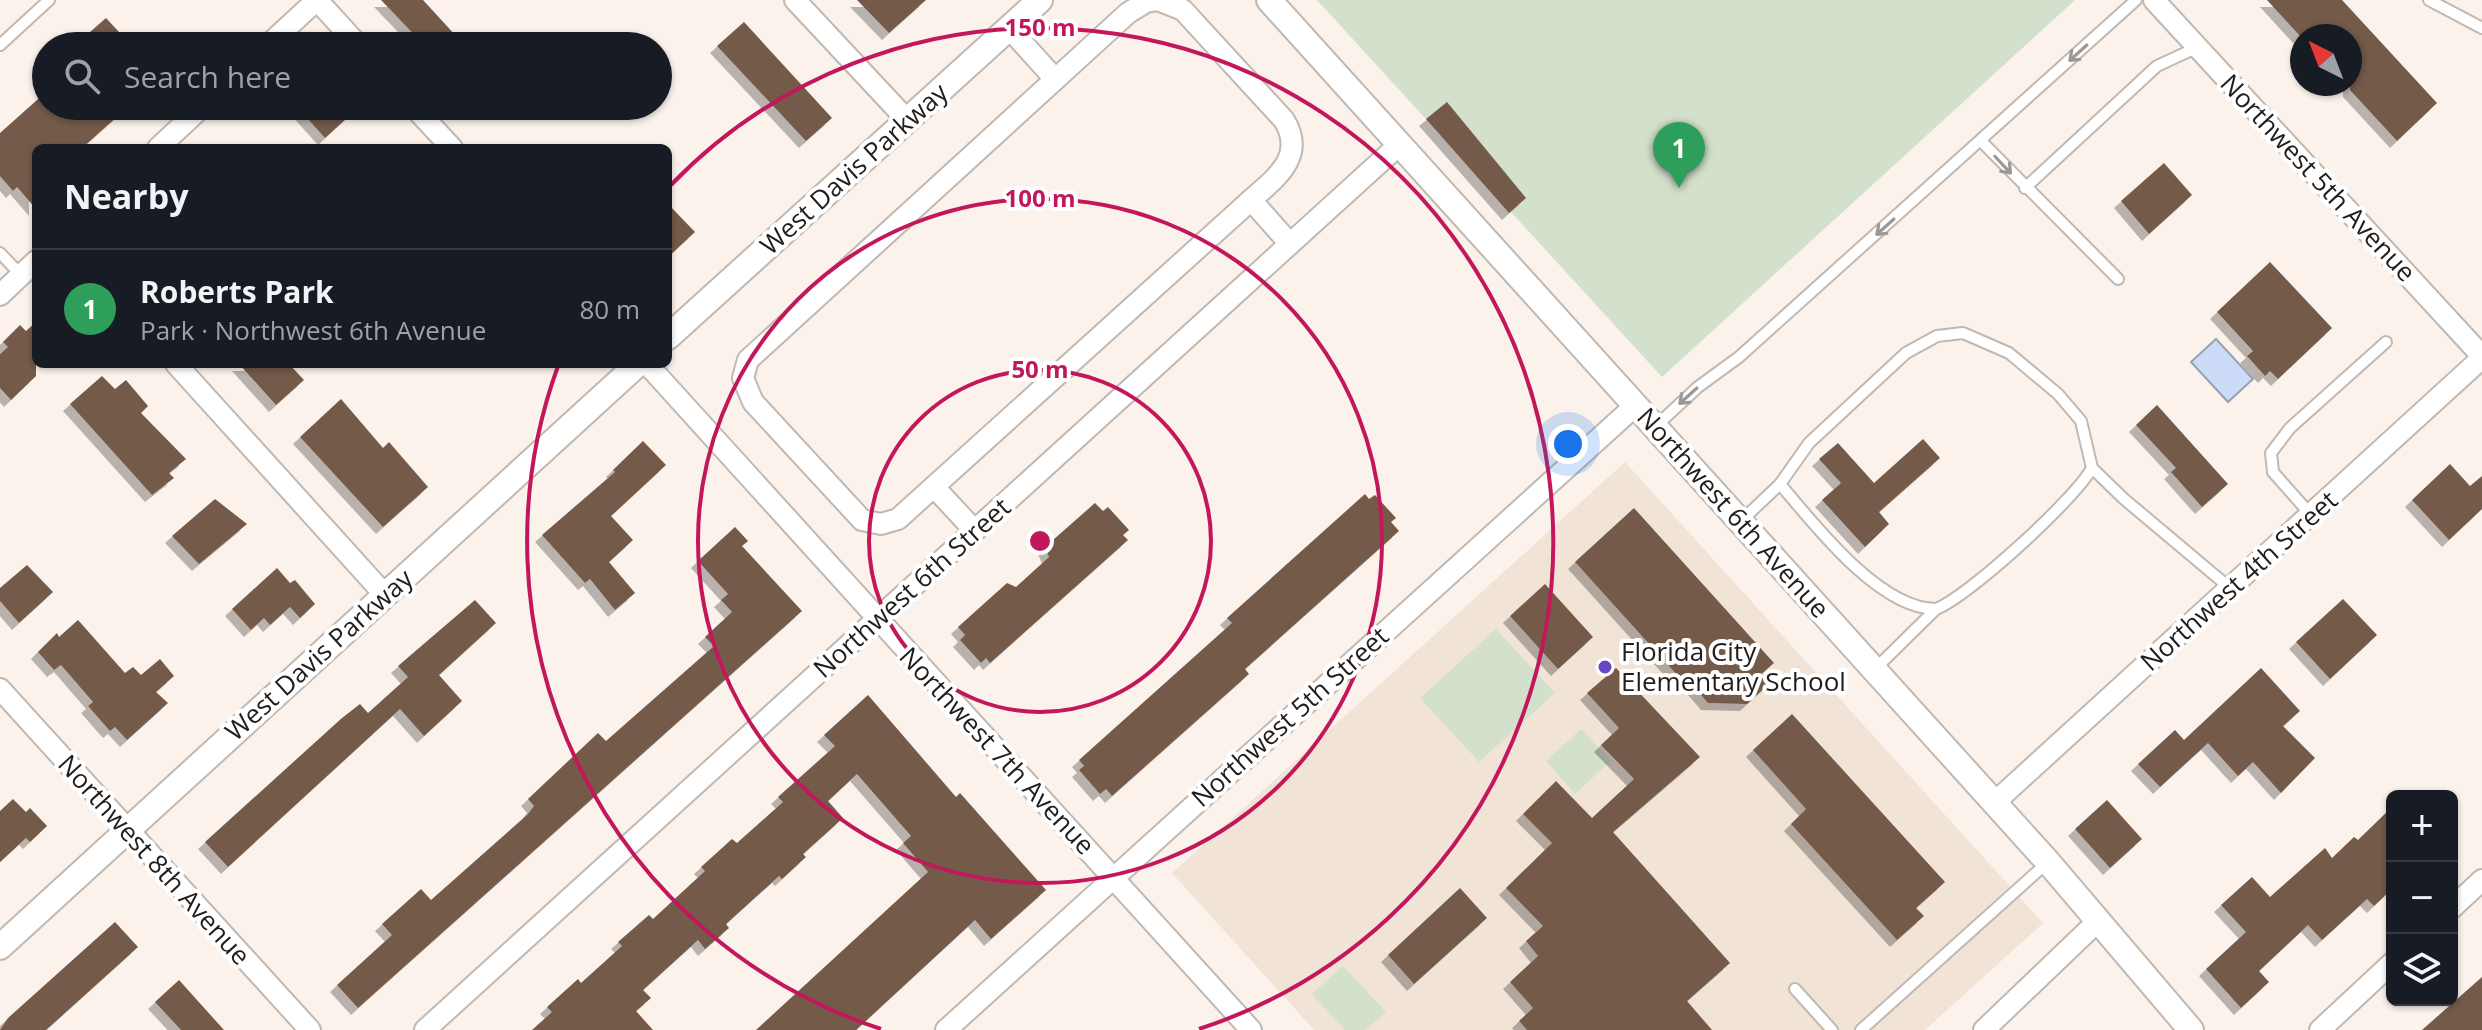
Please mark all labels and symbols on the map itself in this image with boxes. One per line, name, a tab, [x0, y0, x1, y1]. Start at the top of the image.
text: 150 m	[1005, 10, 1075, 43]
north arrow	[2290, 24, 2362, 96]
one-way arrow	[2069, 43, 2089, 61]
street label: Northwest 5th Avenue	[2213, 66, 2425, 289]
street label: West Davis Parkway	[752, 74, 956, 262]
pin: 1	[1653, 122, 1705, 188]
one-way arrow	[1993, 154, 2012, 174]
text: 100 m	[1005, 181, 1075, 214]
one-way arrow	[1876, 218, 1896, 236]
text: 50 m	[1011, 352, 1069, 385]
one-way arrow	[1678, 386, 1699, 405]
street label: Northwest 6th Avenue	[1630, 399, 1838, 625]
your location	[1548, 424, 1588, 464]
street label: Northwest 4th Street	[2132, 482, 2345, 679]
street label: Northwest 6th Street	[805, 489, 1018, 686]
centre of rings	[1026, 527, 1054, 555]
street label: West Davis Parkway	[217, 560, 421, 748]
street label: Northwest 5th Street	[1183, 618, 1396, 815]
place label: Florida City Elementary School	[1621, 633, 1846, 699]
street label: Northwest 7th Avenue	[892, 639, 1104, 862]
marker: Florida City Elementary School	[1596, 658, 1614, 676]
street label: Northwest 8th Avenue	[51, 746, 259, 972]

